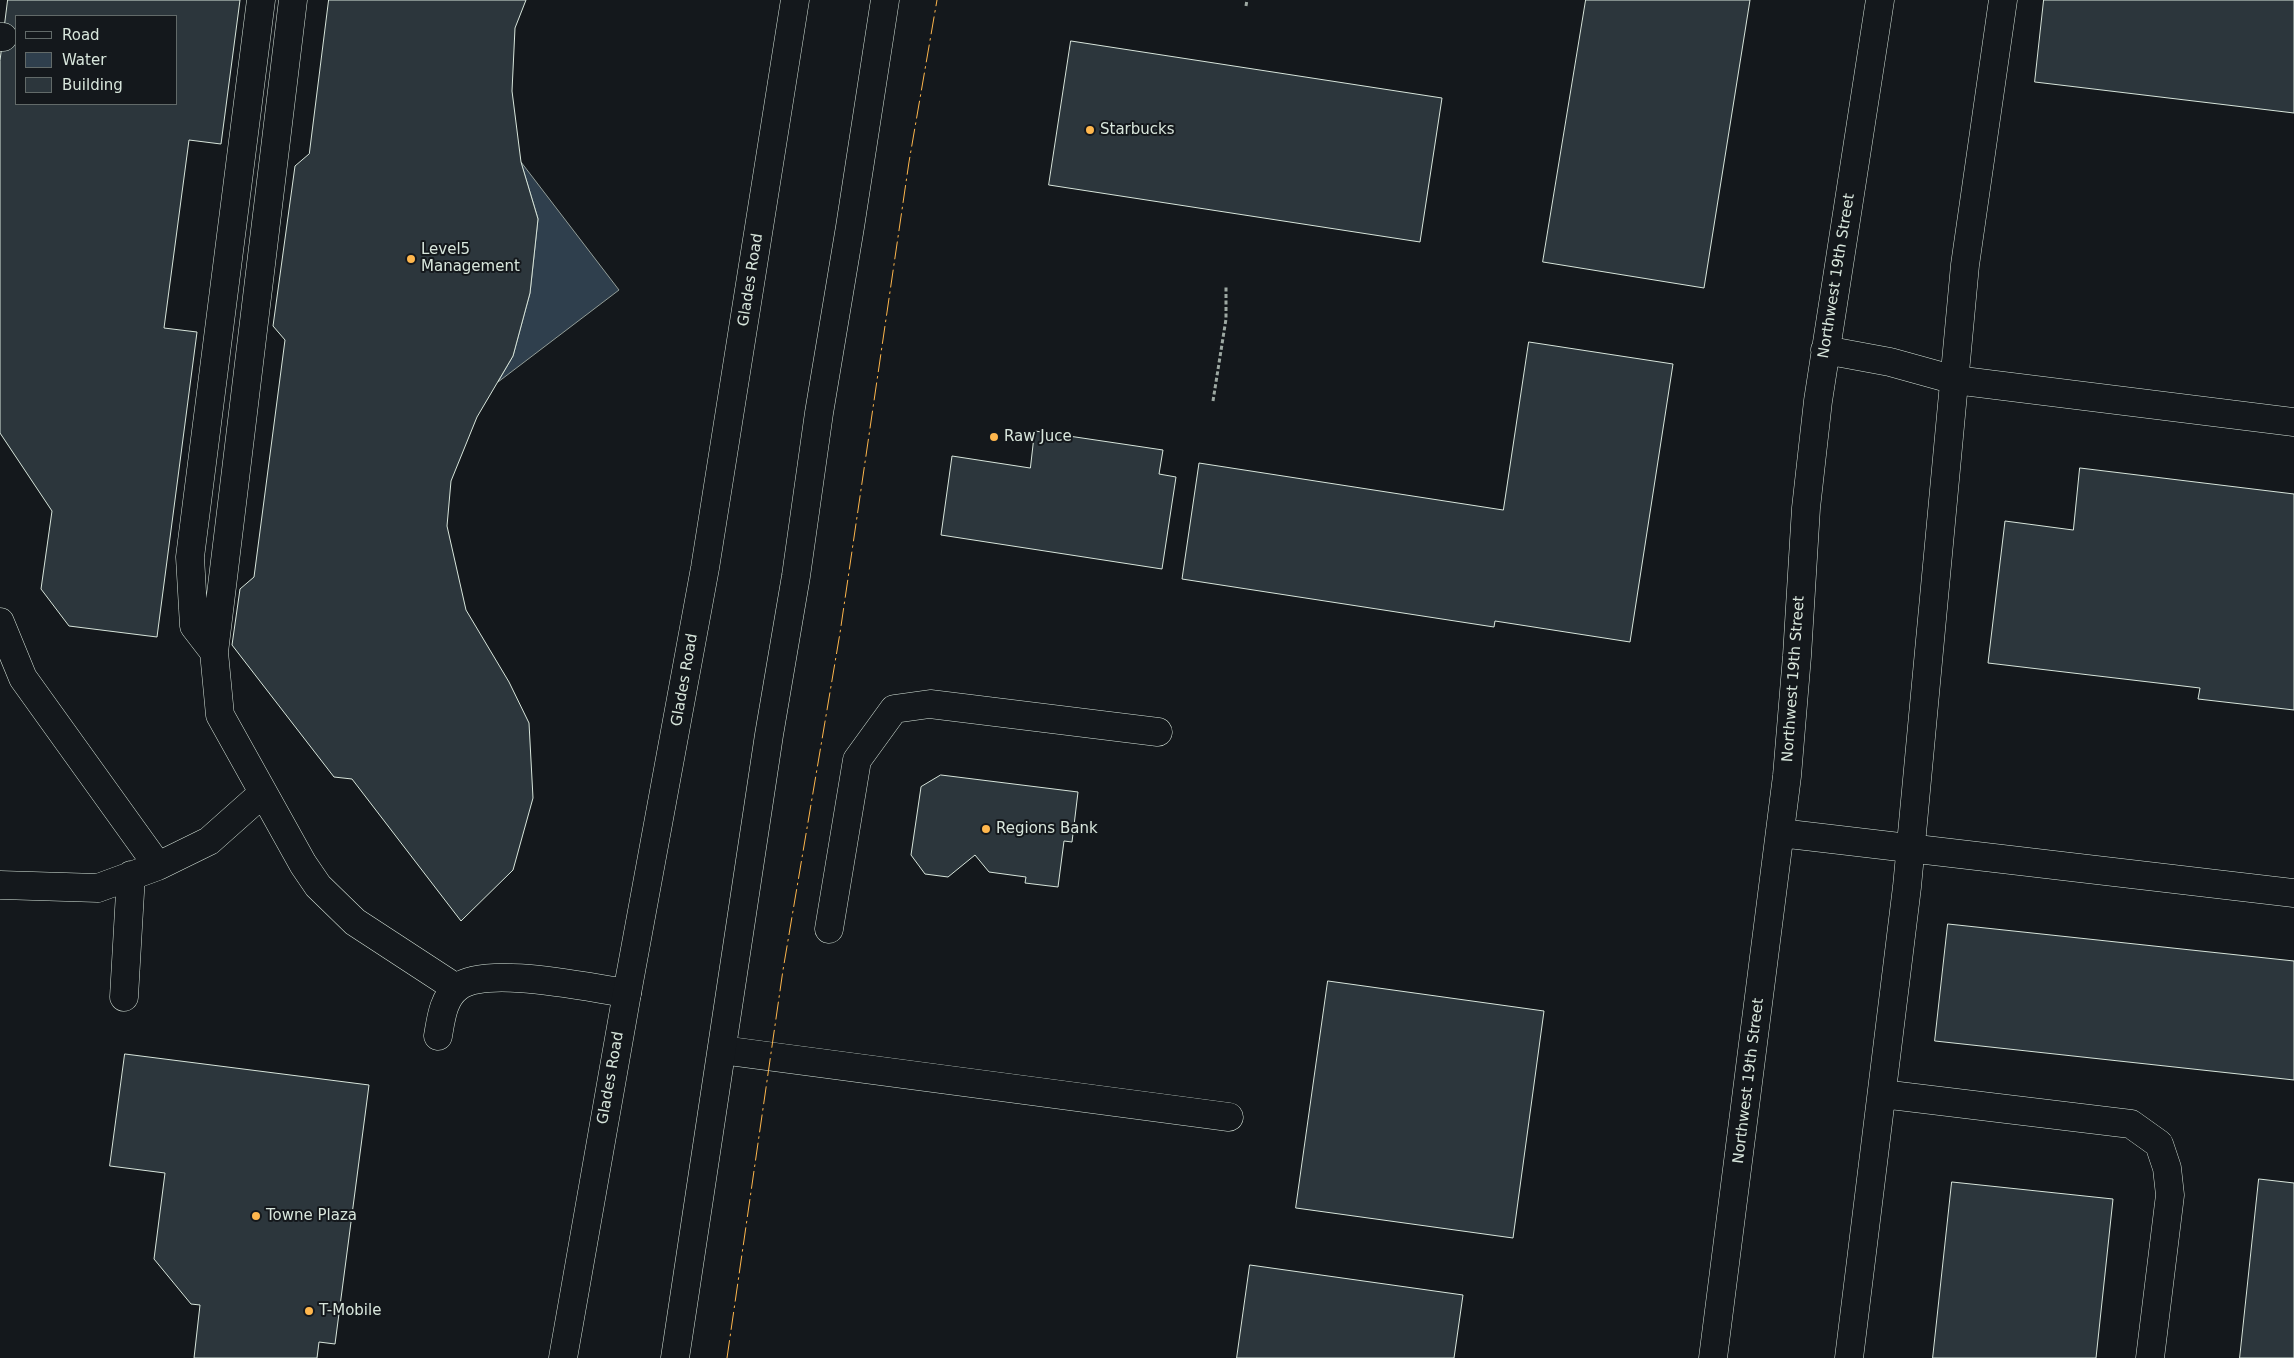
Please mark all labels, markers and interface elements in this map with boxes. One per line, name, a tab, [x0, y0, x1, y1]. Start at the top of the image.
legend	[15, 15, 178, 105]
text: Road	[62, 26, 100, 44]
text: Water	[62, 51, 106, 69]
text: Building	[62, 76, 123, 94]
place label: Starbucks	[1100, 121, 1175, 139]
marker: Starbucks	[1084, 124, 1096, 136]
street label: Northwest 19th Street	[1815, 192, 1859, 360]
street label: Glades Road	[735, 232, 767, 328]
place label: Level5 Management	[421, 241, 520, 276]
marker: Level5 Management	[405, 253, 417, 265]
place label: Raw Juce	[1004, 428, 1072, 446]
marker: Raw Juce	[988, 431, 1000, 443]
street label: Northwest 19th Street	[1779, 595, 1809, 763]
street label: Glades Road	[668, 632, 702, 728]
place label: Regions Bank	[996, 820, 1098, 838]
marker: Regions Bank	[980, 823, 992, 835]
street label: Northwest 19th Street	[1730, 997, 1768, 1165]
street label: Glades Road	[594, 1030, 628, 1126]
place label: Towne Plaza	[266, 1207, 357, 1225]
marker: Towne Plaza	[250, 1210, 262, 1222]
place label: T-Mobile	[319, 1302, 381, 1320]
marker: T-Mobile	[303, 1305, 315, 1317]

